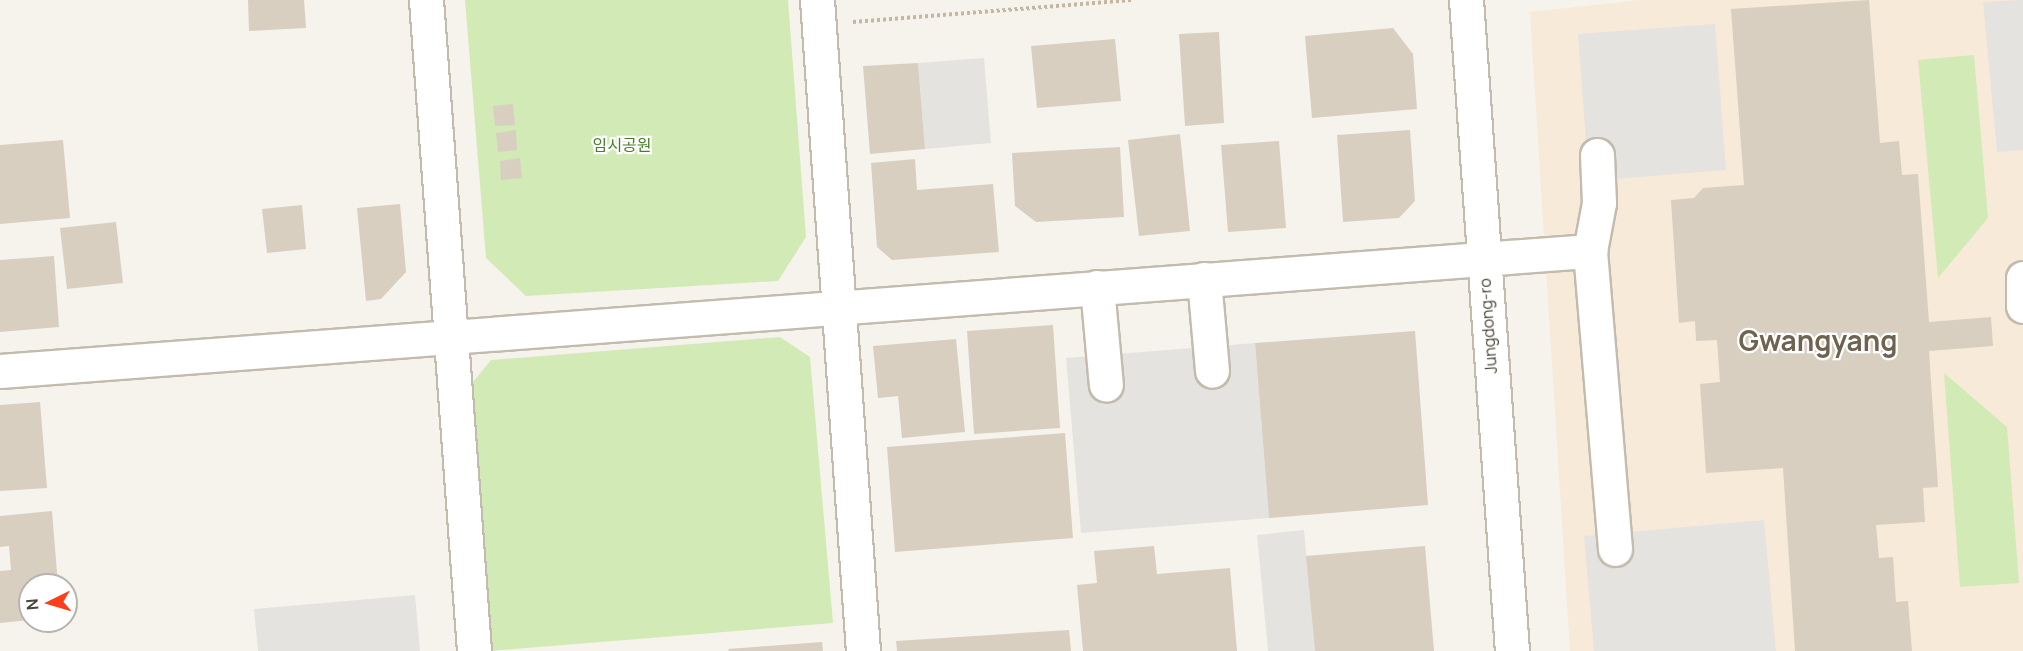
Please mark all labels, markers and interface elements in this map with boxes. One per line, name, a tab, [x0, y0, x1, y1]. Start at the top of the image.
park label: 임시공원	[593, 135, 651, 155]
street label: Jungdong-ro	[1475, 278, 1501, 374]
district label: Gwangyang	[1738, 323, 1898, 357]
north arrow	[18, 573, 78, 633]
text: N	[21, 598, 44, 611]

